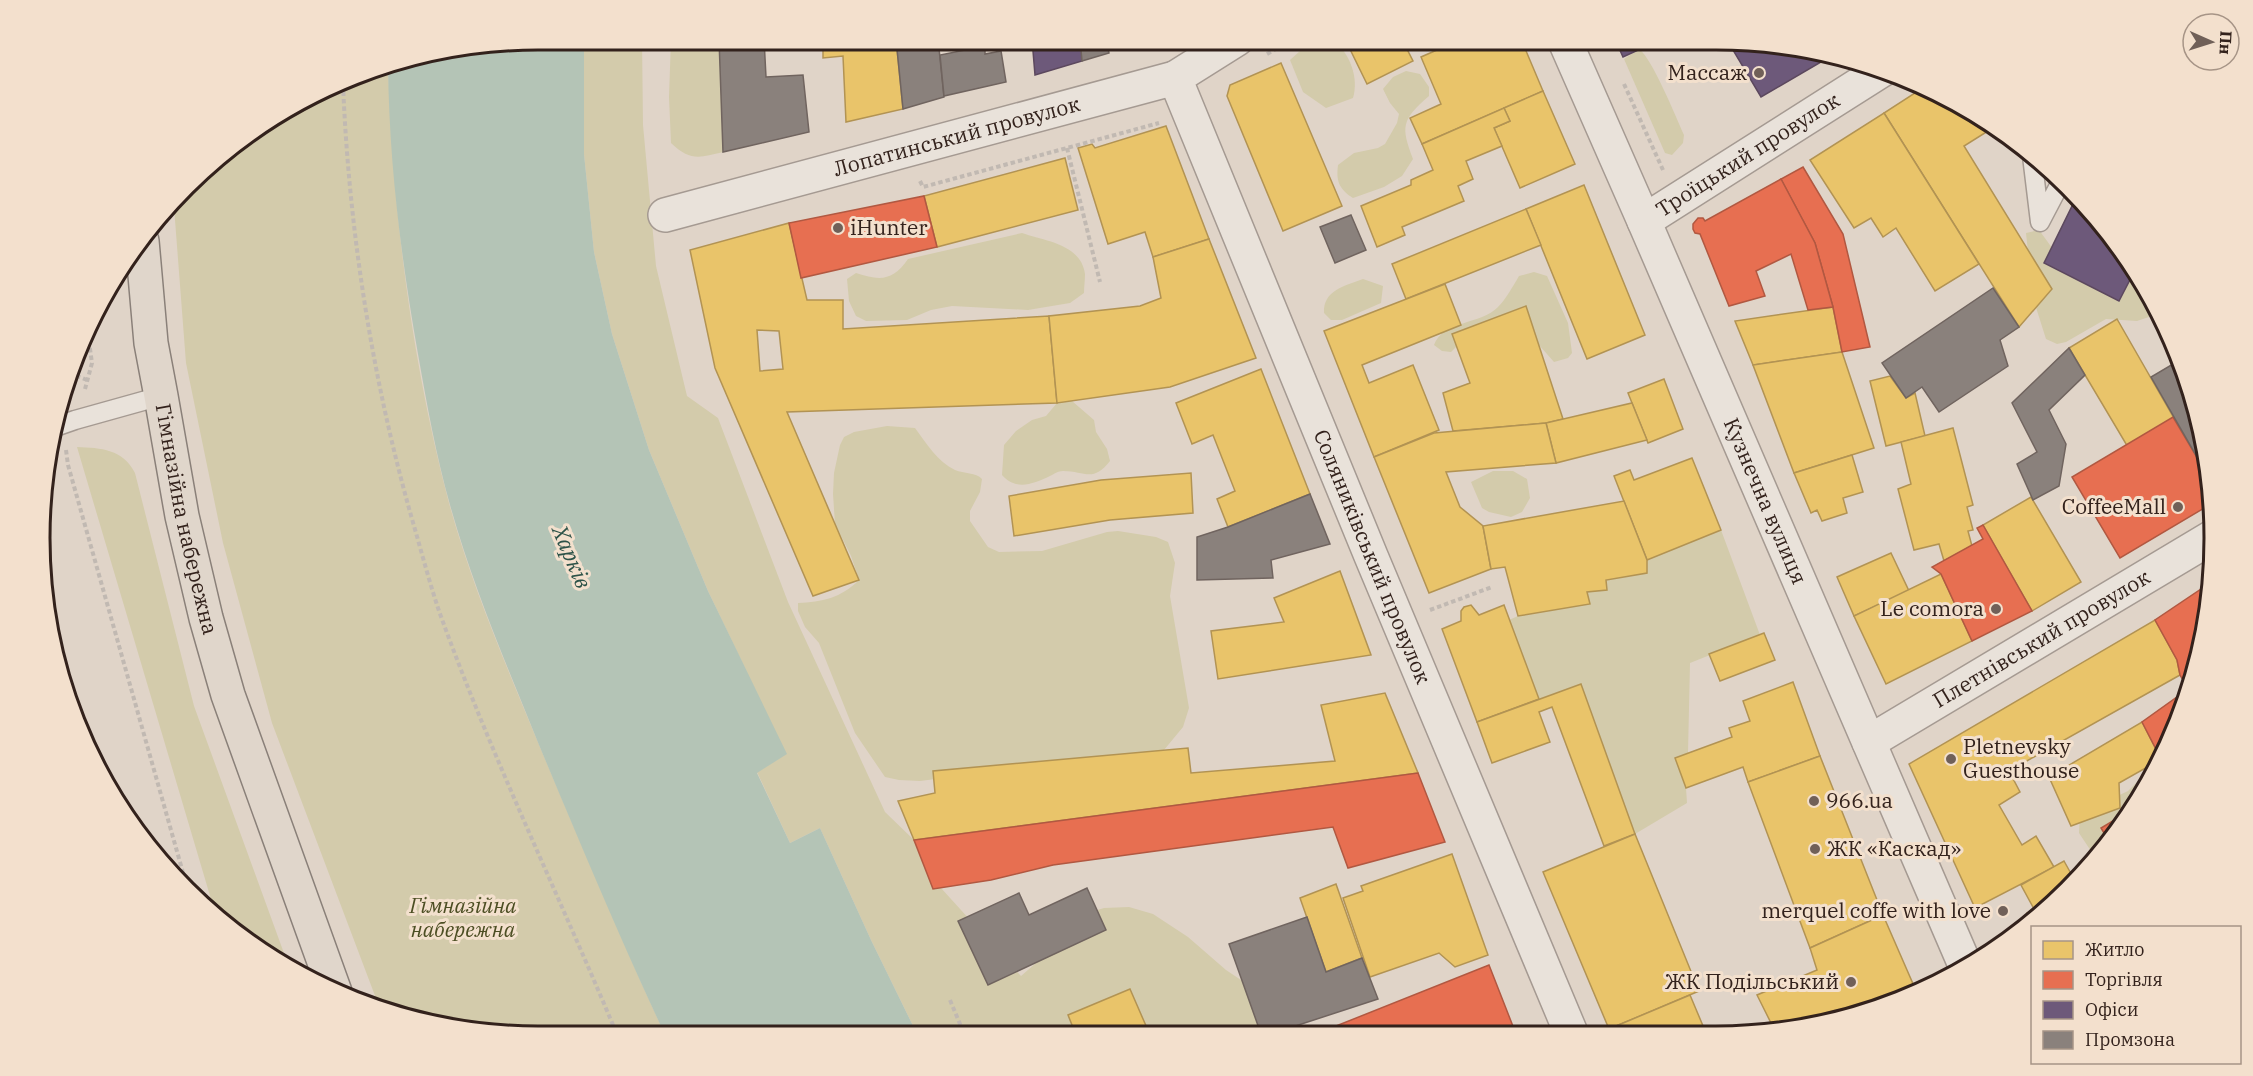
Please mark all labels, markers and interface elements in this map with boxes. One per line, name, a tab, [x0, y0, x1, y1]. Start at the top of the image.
north arrow	[2181, 12, 2241, 72]
text: Пн	[2215, 30, 2237, 55]
place label: Массаж	[1668, 58, 1747, 86]
marker: Массаж	[1752, 66, 1766, 80]
street label: Троїцький провулок	[1650, 86, 1844, 223]
street label: Лопатинський провулок	[830, 89, 1083, 182]
place label: iHunter	[850, 213, 928, 241]
marker: iHunter	[831, 221, 845, 235]
street label: Гімназійна набережна	[150, 401, 225, 638]
street label: Кузнечна вулиця	[1718, 413, 1814, 588]
street label: Соляниківський провулок	[1308, 425, 1438, 688]
place label: CoffeeMall	[2062, 492, 2166, 520]
marker: CoffeeMall	[2171, 500, 2185, 514]
water label: Харків	[545, 519, 599, 593]
street label: Плетнівський провулок	[1927, 562, 2155, 714]
place label: Le comora	[1880, 594, 1984, 622]
marker: Le comora	[1989, 602, 2003, 616]
place label: Pletnevsky Guesthouse	[1963, 732, 2079, 784]
marker: Pletnevsky Guesthouse	[1944, 752, 1958, 766]
place label: 966.ua	[1826, 786, 1893, 814]
marker: 966.ua	[1807, 794, 1821, 808]
place label: ЖК «Каскад»	[1827, 834, 1961, 862]
marker: ЖК «Каскад»	[1808, 842, 1822, 856]
park label: Гімназійна набережна	[408, 891, 517, 943]
place label: merquel coffe with love	[1761, 896, 1991, 924]
marker: merquel coffe with love	[1996, 904, 2010, 918]
legend	[2031, 926, 2241, 1064]
text: Житло	[2085, 938, 2144, 961]
place label: ЖК Подільський	[1665, 967, 1839, 995]
text: Торгівля	[2085, 968, 2163, 991]
marker: ЖК Подільський	[1844, 975, 1858, 989]
text: Офіси	[2085, 998, 2139, 1021]
text: Промзона	[2085, 1028, 2175, 1051]

